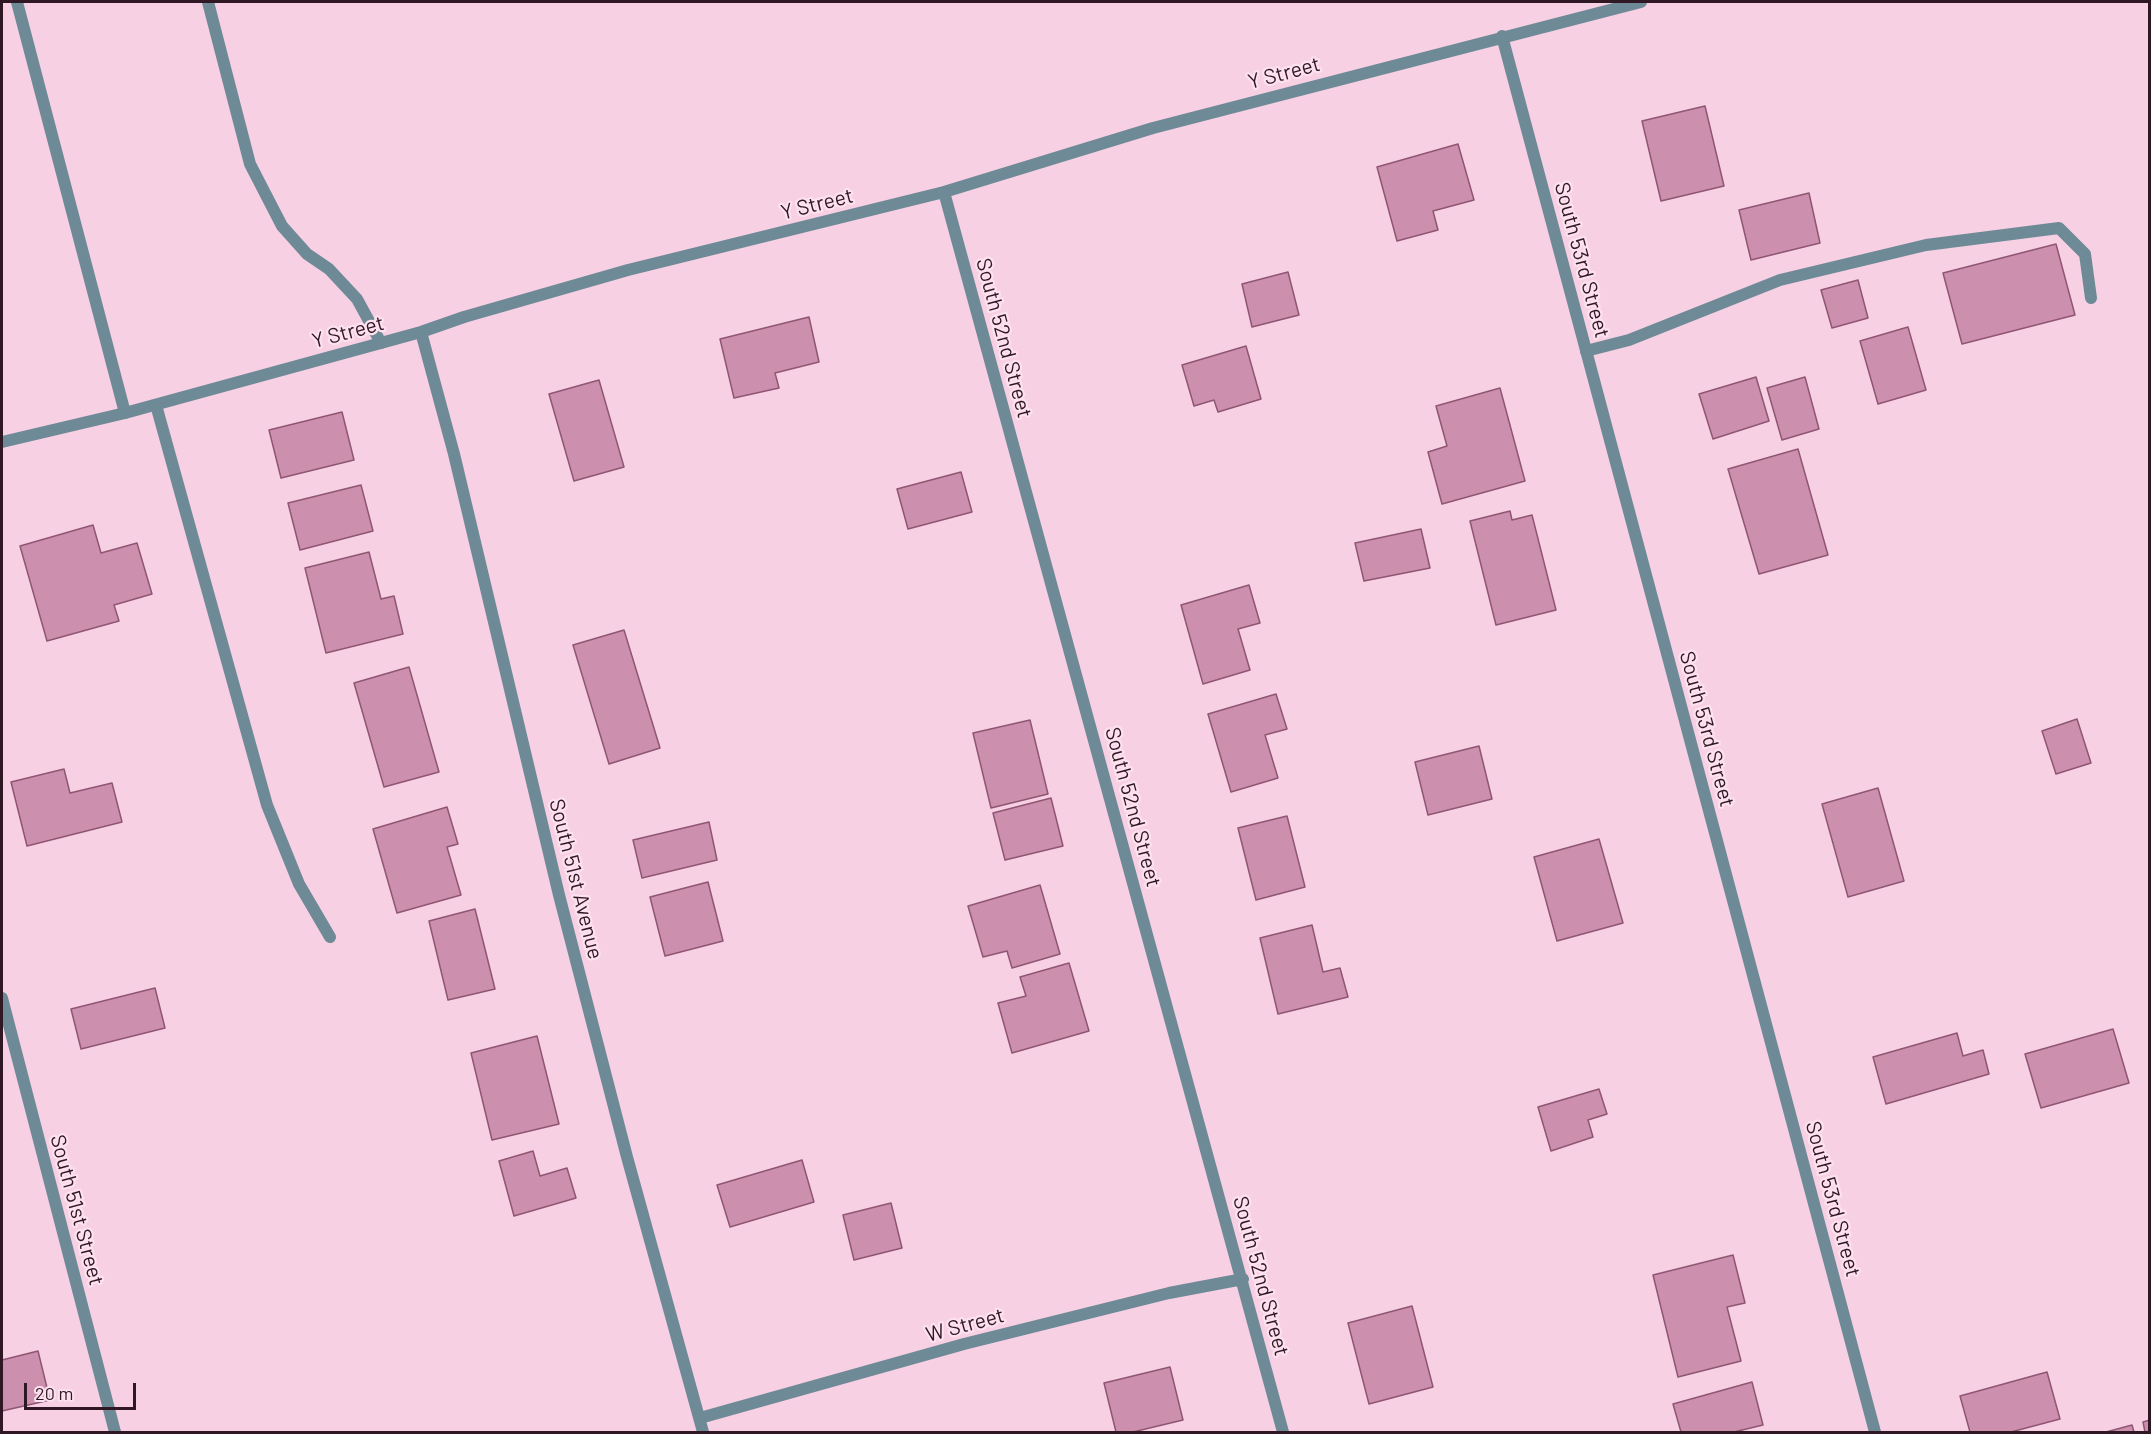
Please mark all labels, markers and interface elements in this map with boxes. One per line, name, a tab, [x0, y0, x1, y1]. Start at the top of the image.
street label: Y Street	[1245, 51, 1323, 95]
street label: South 53rd Street	[1549, 179, 1615, 341]
street label: Y Street	[778, 183, 856, 225]
street label: South 52nd Street	[971, 255, 1037, 421]
street label: Y Street	[309, 310, 387, 354]
street label: South 53rd Street	[1674, 648, 1740, 810]
street label: South 52nd Street	[1100, 724, 1166, 890]
street label: South 51st Avenue	[544, 796, 608, 962]
street label: South 53rd Street	[1800, 1118, 1866, 1280]
street label: South 51st Street	[45, 1132, 109, 1288]
street label: South 52nd Street	[1228, 1193, 1294, 1359]
street label: W Street	[923, 1302, 1007, 1348]
scale bar	[27, 1371, 140, 1409]
text: 20 m	[35, 1382, 73, 1404]

